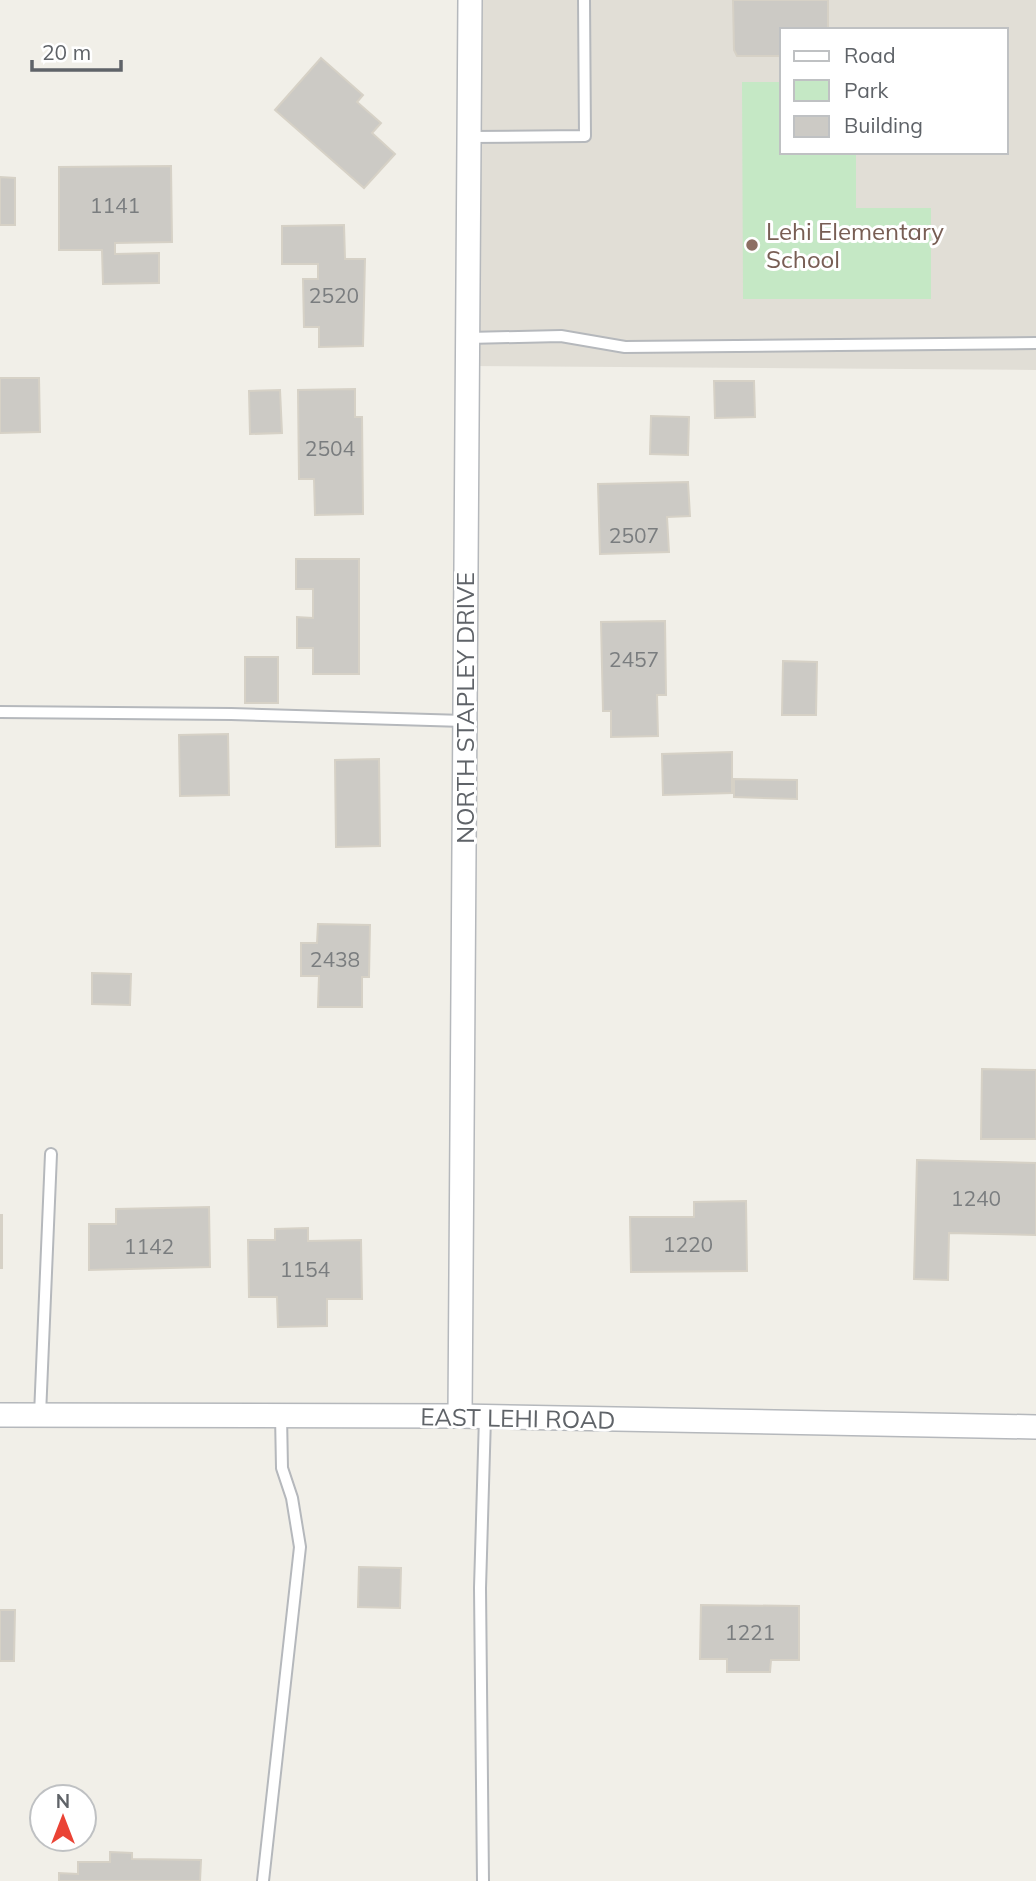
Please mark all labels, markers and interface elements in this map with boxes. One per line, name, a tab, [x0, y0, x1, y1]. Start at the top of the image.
scale bar	[32, 28, 121, 72]
legend	[780, 28, 1008, 154]
text: 20 m	[42, 39, 91, 65]
text: Road	[844, 42, 895, 68]
text: Park	[844, 77, 888, 103]
text: Building	[844, 112, 923, 138]
house number: 1141	[90, 192, 140, 218]
place label: Lehi Elementary School	[766, 216, 944, 274]
marker: Lehi Elementary School	[744, 237, 760, 253]
house number: 2520	[309, 282, 359, 308]
house number: 2504	[305, 435, 356, 461]
house number: 2507	[609, 522, 659, 548]
street label: NORTH STAPLEY DRIVE	[450, 572, 480, 844]
house number: 2457	[609, 646, 659, 672]
house number: 2438	[310, 946, 360, 972]
house number: 1240	[951, 1185, 1001, 1211]
house number: 1220	[663, 1231, 713, 1257]
house number: 1142	[124, 1233, 174, 1259]
house number: 1154	[280, 1256, 331, 1282]
street label: EAST LEHI ROAD	[420, 1401, 616, 1435]
house number: 1221	[725, 1619, 775, 1645]
north arrow	[28, 1783, 98, 1853]
text: N	[56, 1789, 70, 1813]

